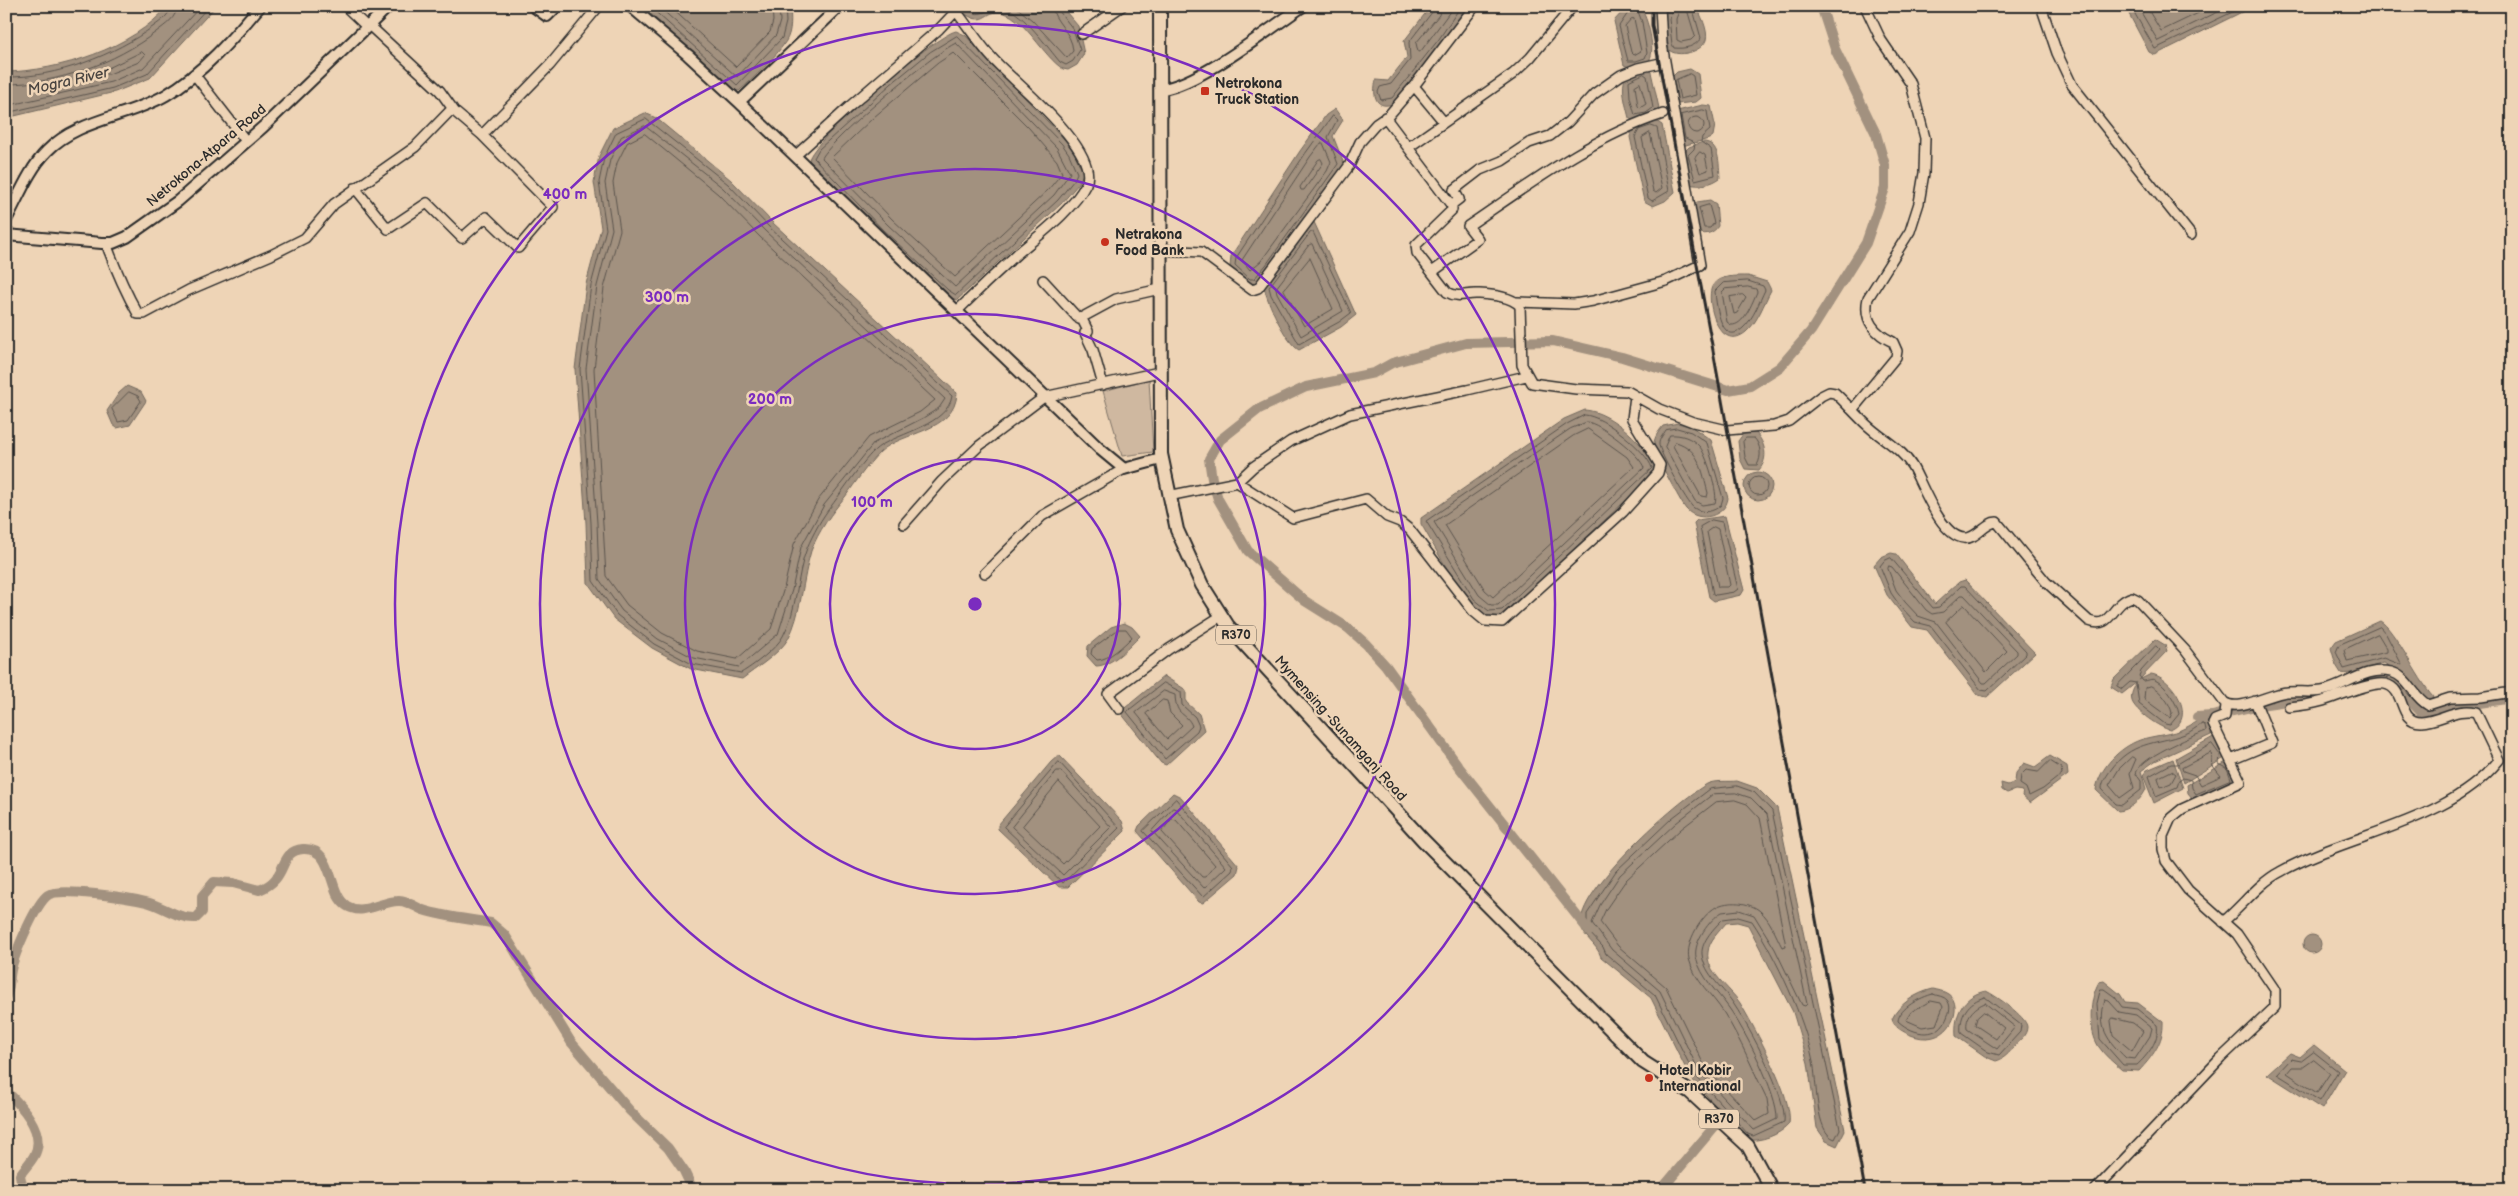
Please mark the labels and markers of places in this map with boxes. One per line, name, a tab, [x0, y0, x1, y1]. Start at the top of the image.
place label: Netrokona Truck Station	[1215, 75, 1299, 108]
marker: Netrokona Truck Station	[1199, 85, 1211, 97]
place label: Netrakona Food Bank	[1115, 226, 1185, 259]
marker: Netrakona Food Bank	[1099, 236, 1111, 248]
centre of rings	[966, 595, 984, 613]
place label: Hotel Kobir International	[1659, 1062, 1741, 1095]
marker: Hotel Kobir International	[1643, 1072, 1655, 1084]

